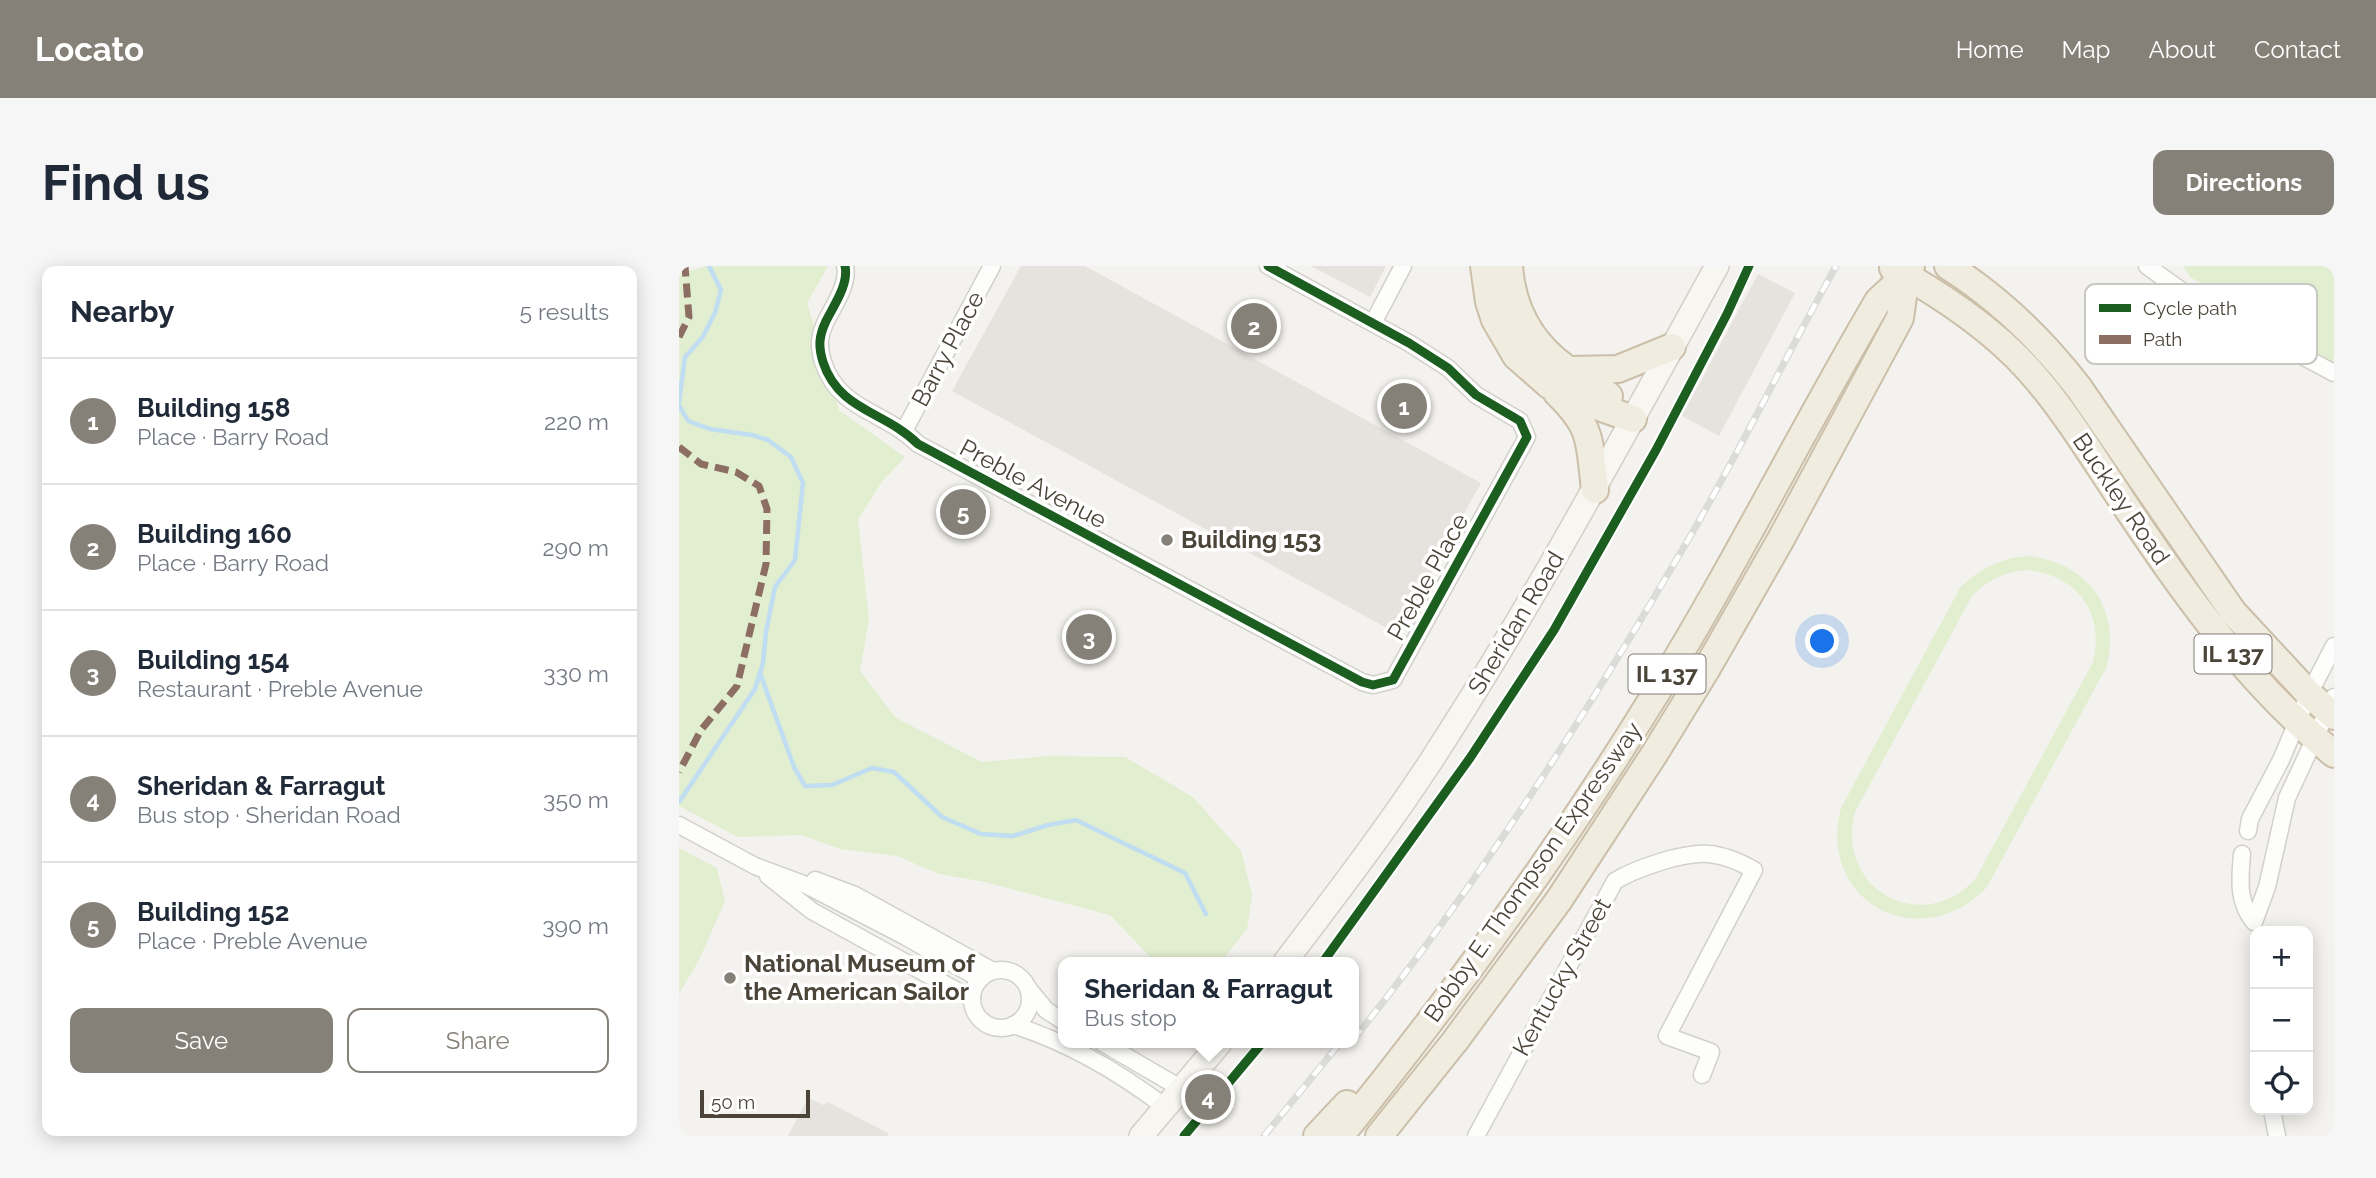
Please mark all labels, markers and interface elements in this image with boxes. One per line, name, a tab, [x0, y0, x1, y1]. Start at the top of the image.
text: Locato	[35, 30, 144, 69]
text: Home	[1956, 35, 2024, 64]
text: Map	[2062, 35, 2110, 64]
text: About	[2148, 35, 2216, 64]
text: Contact	[2254, 35, 2341, 64]
button: Directions	[2153, 150, 2334, 215]
text: Find us	[42, 154, 210, 211]
legend	[2085, 284, 2317, 364]
street label: Barry Place	[905, 286, 990, 411]
text: Nearby	[70, 294, 174, 329]
text: Cycle path	[2143, 297, 2237, 319]
text: 5 results	[520, 298, 609, 325]
pin: 2	[1231, 300, 1277, 352]
text: Path	[2143, 328, 2182, 350]
pin: 1	[1381, 380, 1427, 432]
text: Building 158	[137, 393, 290, 423]
text: 1	[87, 408, 99, 435]
text: 220 m	[544, 408, 609, 435]
text: Place · Barry Road	[137, 423, 329, 450]
street label: Buckley Road	[2067, 427, 2176, 570]
street label: Preble Avenue	[955, 433, 1112, 534]
pin: 5	[940, 486, 986, 538]
street label: Preble Place	[1381, 508, 1474, 645]
text: Building 160	[137, 519, 292, 549]
place label: Building 153	[1181, 525, 1321, 554]
marker: Building 153	[1159, 532, 1175, 548]
text: 2	[87, 534, 99, 561]
text: 290 m	[542, 534, 609, 561]
street label: Sheridan Road	[1461, 546, 1570, 700]
text: Place · Barry Road	[137, 549, 329, 576]
pin: 3	[1066, 611, 1112, 663]
your location	[1805, 624, 1839, 658]
road number: IL 137	[2195, 634, 2271, 674]
text: Building 154	[137, 645, 289, 675]
road number: IL 137	[1629, 654, 1705, 694]
text: 3	[87, 660, 99, 687]
text: 330 m	[543, 660, 609, 687]
text: Restaurant · Preble Avenue	[137, 675, 423, 702]
street label: Bobby E. Thompson Expressway	[1418, 716, 1648, 1027]
text: Sheridan & Farragut	[137, 771, 385, 801]
text: 4	[86, 786, 100, 813]
text: 350 m	[543, 786, 609, 813]
text: Bus stop · Sheridan Road	[137, 801, 401, 828]
street label: Kentucky Street	[1506, 893, 1617, 1061]
text: Building 152	[137, 897, 289, 927]
text: 5	[87, 912, 99, 939]
text: 390 m	[542, 912, 609, 939]
map controls	[2250, 926, 2313, 1115]
button: +	[2250, 926, 2313, 989]
text: Place · Preble Avenue	[137, 927, 368, 954]
place label: National Museum of the American Sailor	[744, 949, 976, 1006]
popup	[1058, 957, 1359, 1048]
marker: National Museum of the American Sailor	[722, 970, 738, 986]
text: Sheridan & Farragut	[1084, 974, 1333, 1004]
button: −	[2250, 989, 2313, 1052]
text: Bus stop	[1084, 1004, 1177, 1031]
button: Save	[70, 1008, 333, 1073]
button: Share	[347, 1008, 609, 1073]
button: locate	[2250, 1052, 2313, 1115]
pin: 4	[1185, 1071, 1231, 1123]
scale bar	[700, 1087, 810, 1119]
text: 50 m	[711, 1091, 755, 1113]

